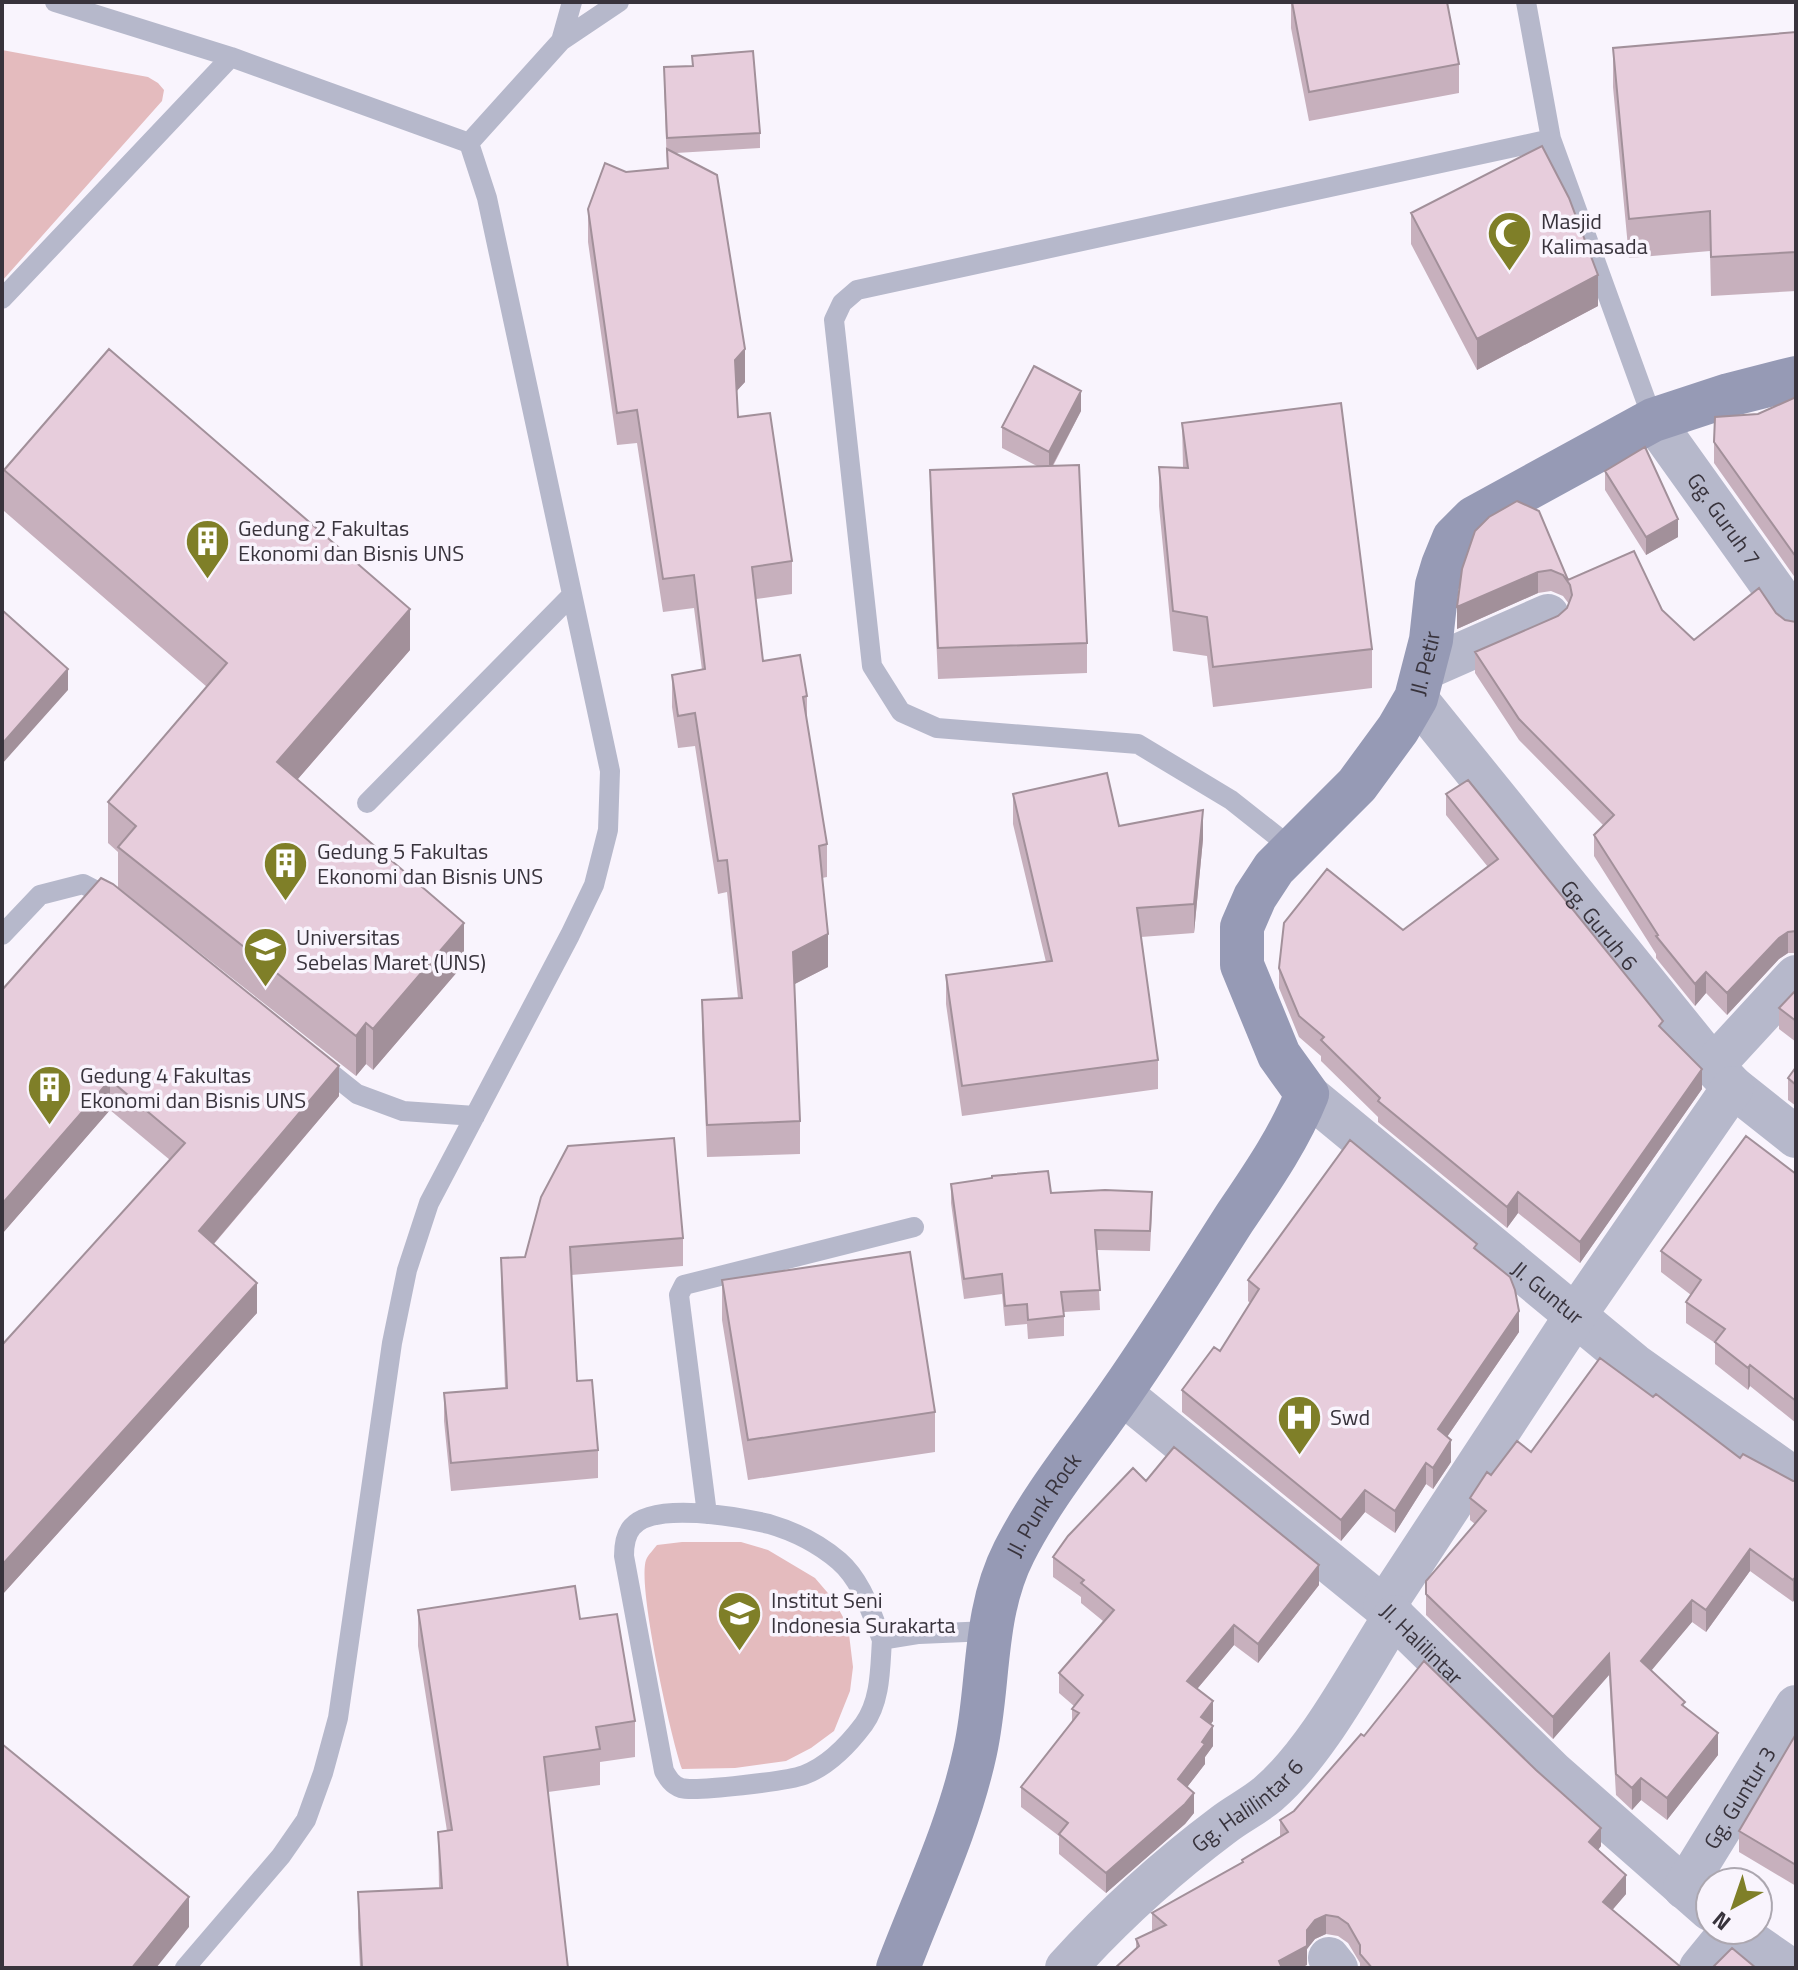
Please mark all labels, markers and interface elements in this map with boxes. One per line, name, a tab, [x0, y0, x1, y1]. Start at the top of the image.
place label: Masjid Kalimasada	[1541, 204, 1648, 263]
mosque icon: Masjid Kalimasada	[1486, 210, 1534, 273]
street label: Gg. Guruh 7	[1679, 465, 1769, 573]
place label: Gedung 2 Fakultas Ekonomi dan Bisnis UNS	[238, 511, 464, 570]
building icon: Gedung 2 Fakultas Ekonomi dan Bisnis UNS	[183, 517, 231, 580]
street label: Jl. Petir	[1400, 629, 1449, 699]
place label: Gedung 5 Fakultas Ekonomi dan Bisnis UNS	[317, 834, 543, 893]
building icon: Gedung 5 Fakultas Ekonomi dan Bisnis UNS	[262, 840, 310, 903]
street label: Gg. Guruh 6	[1552, 873, 1647, 978]
place label: Universitas Sebelas Maret (UNS)	[296, 920, 486, 979]
school or university icon: Universitas Sebelas Maret (UNS)	[241, 926, 289, 989]
place label: Gedung 4 Fakultas Ekonomi dan Bisnis UNS	[80, 1058, 306, 1117]
building icon: Gedung 4 Fakultas Ekonomi dan Bisnis UNS	[25, 1064, 73, 1127]
street label: Jl. Guntur	[1504, 1252, 1592, 1333]
hospital icon: Swd	[1275, 1393, 1323, 1456]
place label: Swd	[1330, 1400, 1370, 1434]
street label: Jl. Punk Rock	[997, 1445, 1090, 1563]
place label: Institut Seni Indonesia Surakarta	[771, 1583, 955, 1642]
school or university icon: Institut Seni Indonesia Surakarta	[716, 1589, 764, 1652]
street label: Jl. Halilintar	[1372, 1595, 1472, 1693]
street label: Gg. Guntur 3	[1695, 1740, 1784, 1856]
street label: Gg. Halilintar 6	[1184, 1751, 1312, 1861]
north arrow	[1694, 1866, 1774, 1946]
text: N	[1704, 1903, 1738, 1939]

